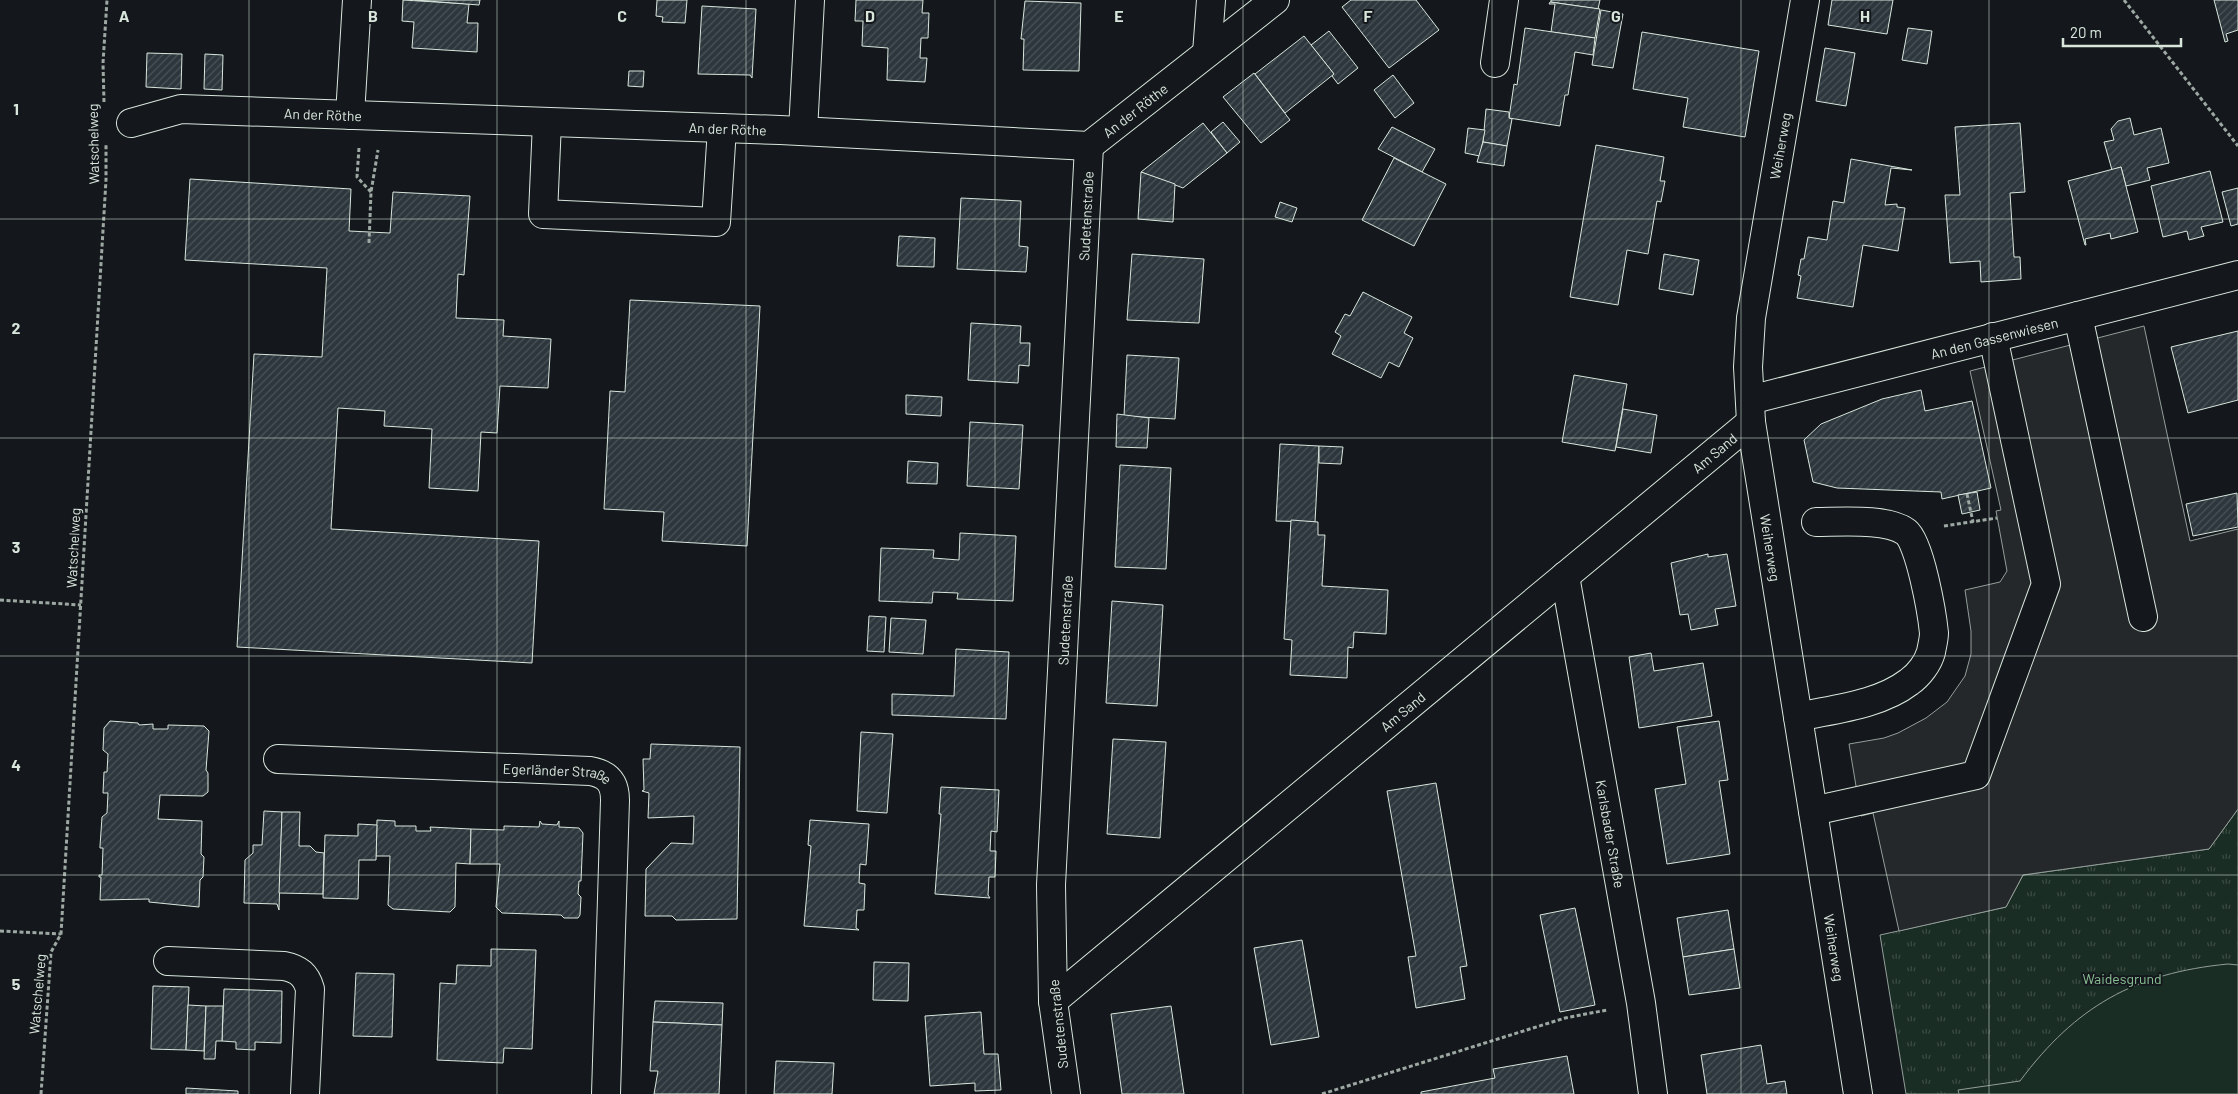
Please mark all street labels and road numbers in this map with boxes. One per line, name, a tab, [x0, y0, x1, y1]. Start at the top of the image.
street label: An der Röthe	[1099, 79, 1171, 141]
street label: Watschelweg	[84, 103, 102, 185]
street label: An der Röthe	[284, 104, 362, 124]
street label: Weiherweg	[1766, 111, 1794, 181]
street label: An der Röthe	[689, 118, 767, 138]
street label: Sudetenstraße	[1075, 170, 1096, 261]
street label: An den Gassenwiesen	[1929, 313, 2060, 362]
street label: Am Sand	[1688, 429, 1740, 476]
street label: Watschelweg	[62, 507, 84, 589]
street label: Weiherweg	[1757, 513, 1785, 583]
street label: Sudetenstraße	[1054, 575, 1075, 666]
street label: Am Sand	[1376, 688, 1428, 735]
street label: Egerländer Straße	[502, 759, 616, 787]
street label: Karlsbader Straße	[1593, 779, 1629, 889]
street label: Weiherweg	[1821, 913, 1848, 983]
street label: Watschelweg	[25, 953, 49, 1035]
street label: Sudetenstraße	[1045, 978, 1071, 1070]

